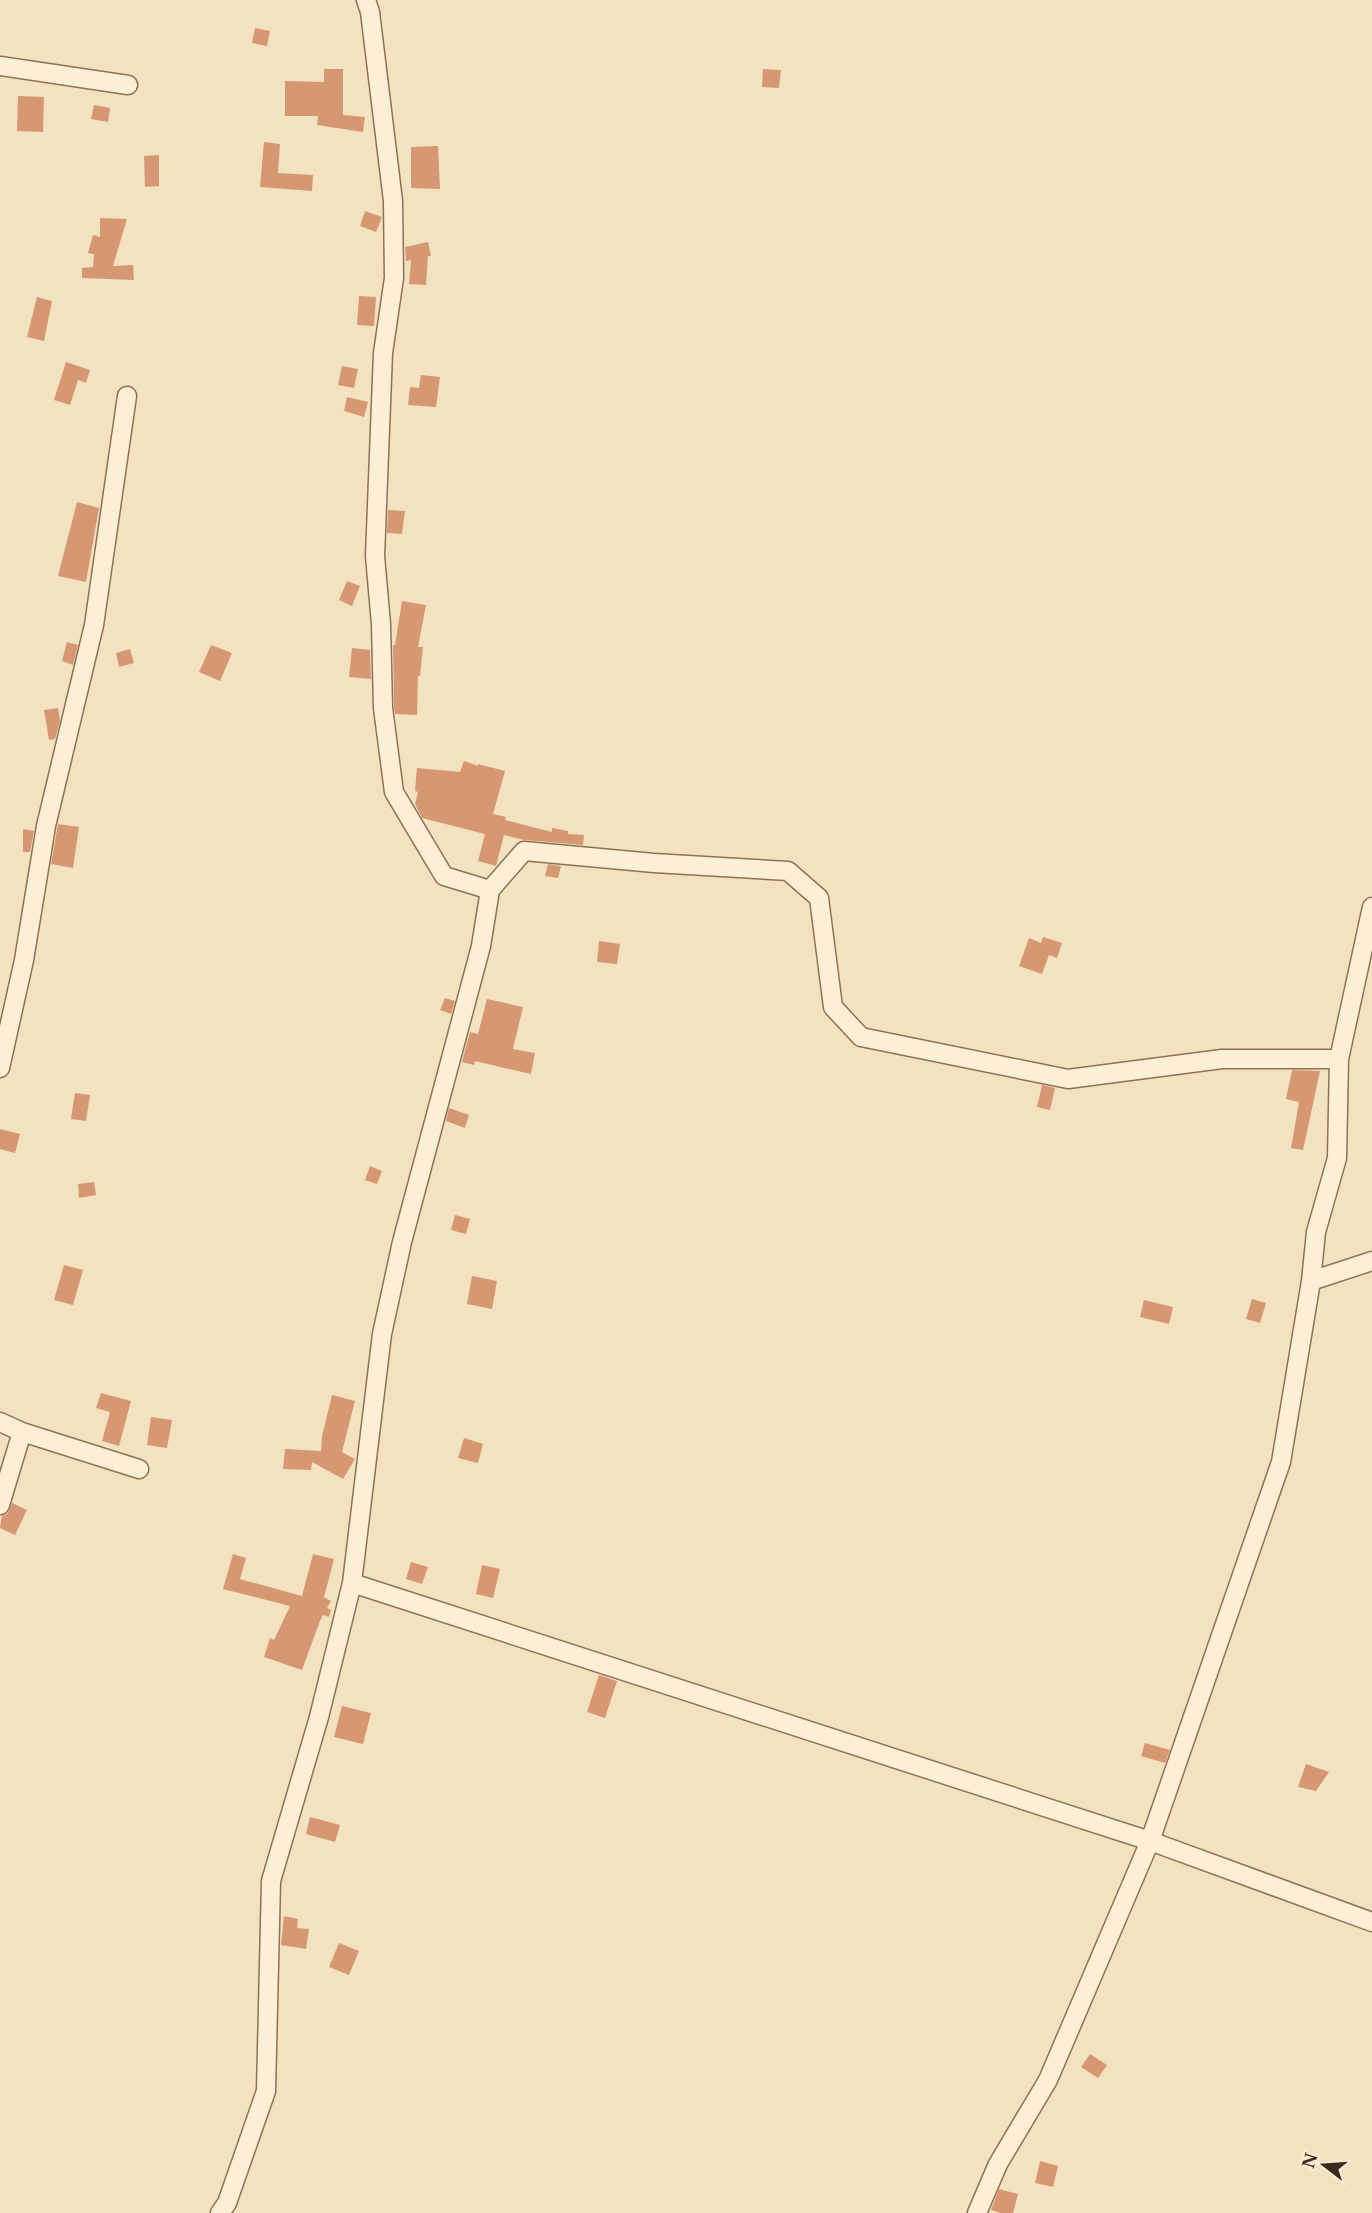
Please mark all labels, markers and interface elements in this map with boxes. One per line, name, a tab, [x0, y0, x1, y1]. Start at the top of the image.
north arrow	[1294, 2135, 1354, 2195]
text: N	[1298, 2150, 1321, 2171]

